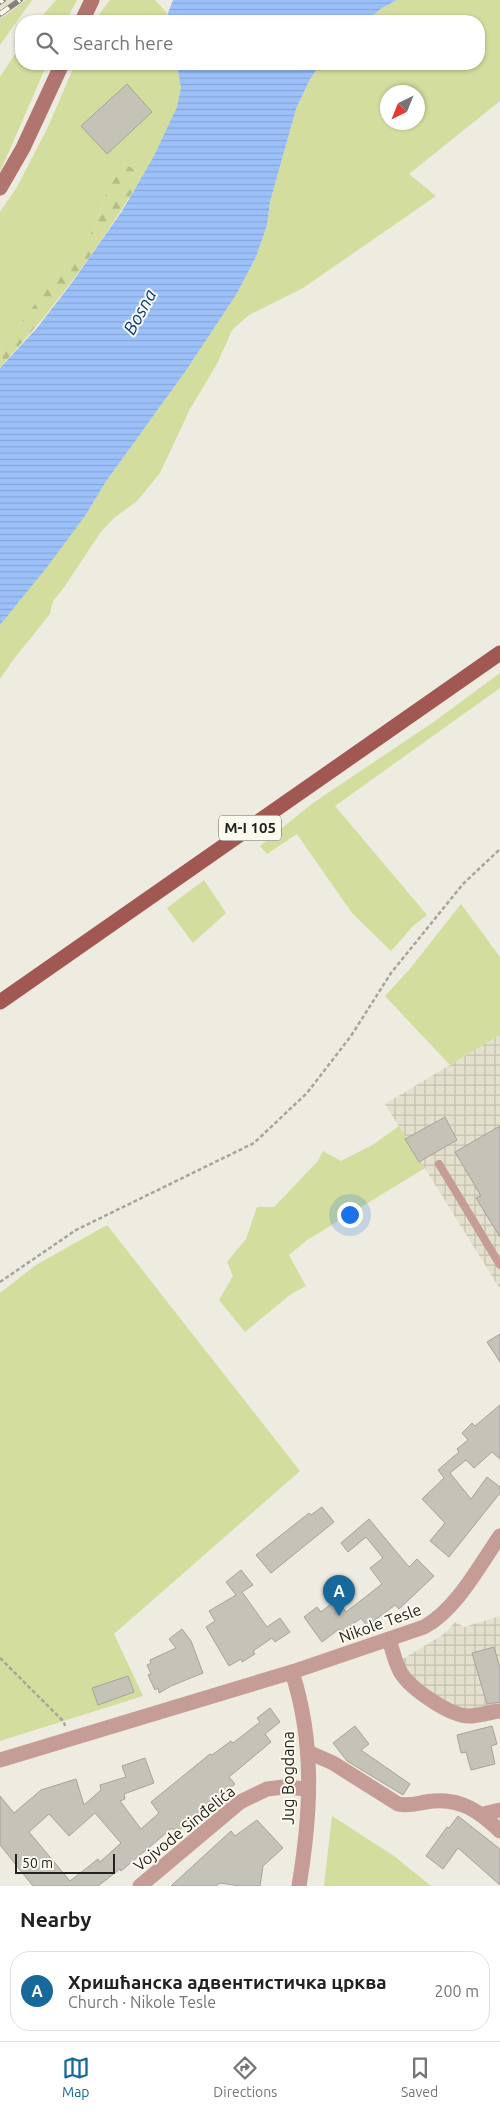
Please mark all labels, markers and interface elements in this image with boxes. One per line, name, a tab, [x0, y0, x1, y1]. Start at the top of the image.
search box	[15, 15, 485, 70]
icon: search	[33, 29, 61, 57]
text: Search here	[73, 32, 173, 54]
north arrow	[380, 85, 425, 130]
water label: Bosna	[119, 285, 160, 337]
road number: M-I 105	[219, 816, 281, 840]
your location	[337, 1202, 363, 1228]
pin: A	[323, 1575, 355, 1616]
street label: Nikole Tesle	[336, 1600, 424, 1646]
street label: Jug Bogdana	[279, 1731, 297, 1825]
street label: Vojvode Sinđelića	[130, 1782, 238, 1874]
scale bar	[15, 1851, 115, 1874]
text: 50 m	[22, 1855, 53, 1871]
text: Nearby	[20, 1907, 91, 1931]
text: Хришћанска адвентистичка црква	[68, 1971, 387, 1993]
text: A	[31, 1982, 43, 2000]
text: 200 m	[434, 1982, 479, 2000]
text: Church · Nikole Tesle	[68, 1993, 216, 2011]
tab: Map	[62, 2054, 90, 2100]
tab: Directions	[213, 2054, 277, 2100]
tab: Saved	[401, 2054, 438, 2100]

